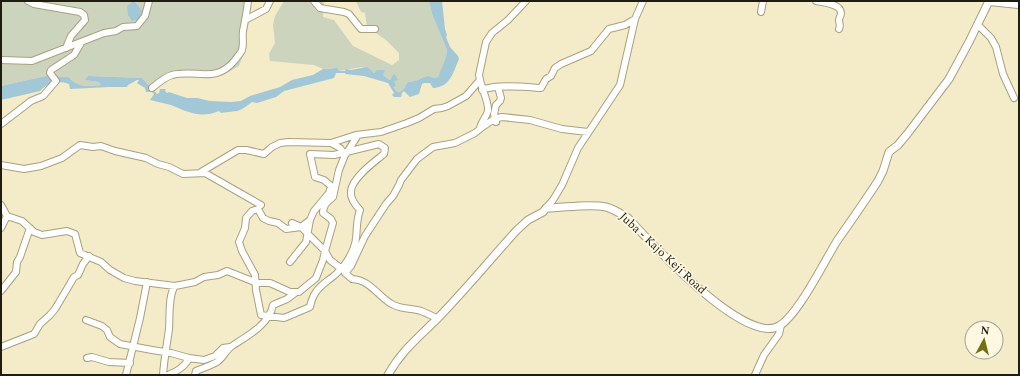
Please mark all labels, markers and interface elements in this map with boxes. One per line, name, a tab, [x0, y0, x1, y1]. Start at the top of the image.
street label: Juba - Kajo Keji Road	[615, 208, 711, 299]
north arrow	[964, 320, 1004, 360]
text: N	[980, 322, 991, 340]

